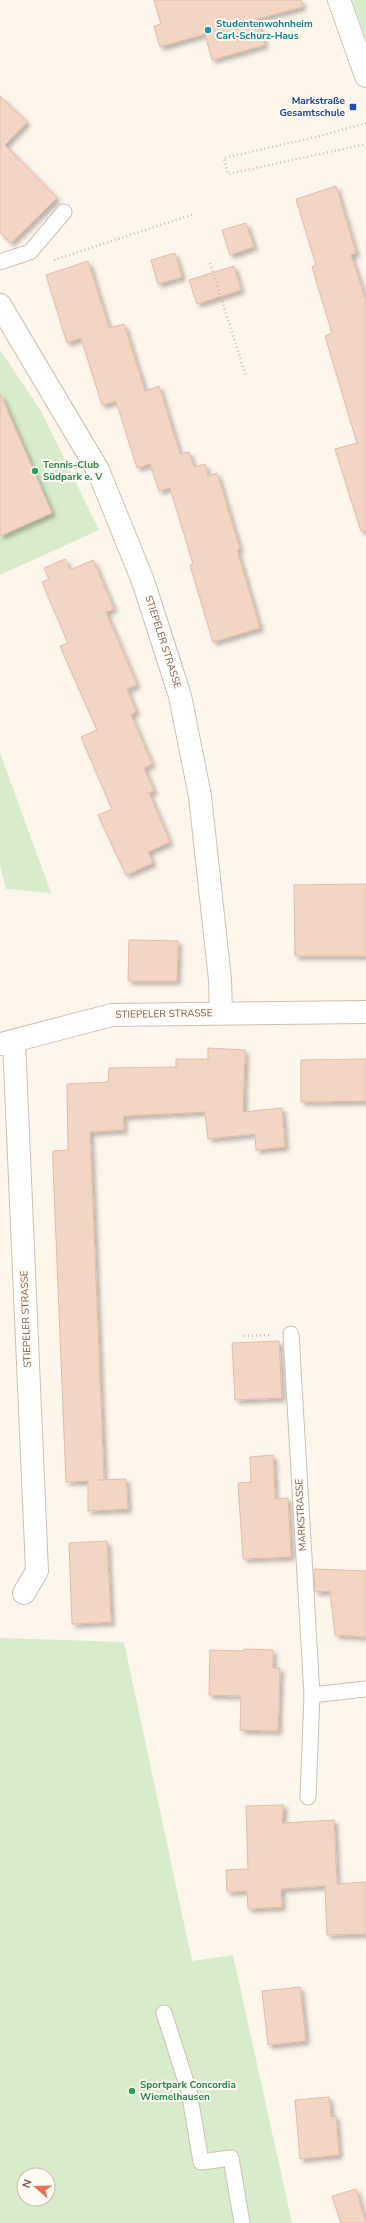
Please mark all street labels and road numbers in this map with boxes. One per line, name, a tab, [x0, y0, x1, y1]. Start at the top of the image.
street label: STIEPELER STRASSE	[141, 594, 185, 690]
street label: STIEPELER STRASSE	[115, 1006, 213, 1022]
street label: STIEPELER STRASSE	[17, 1270, 35, 1368]
street label: MARKSTRASSE	[292, 1478, 310, 1552]

